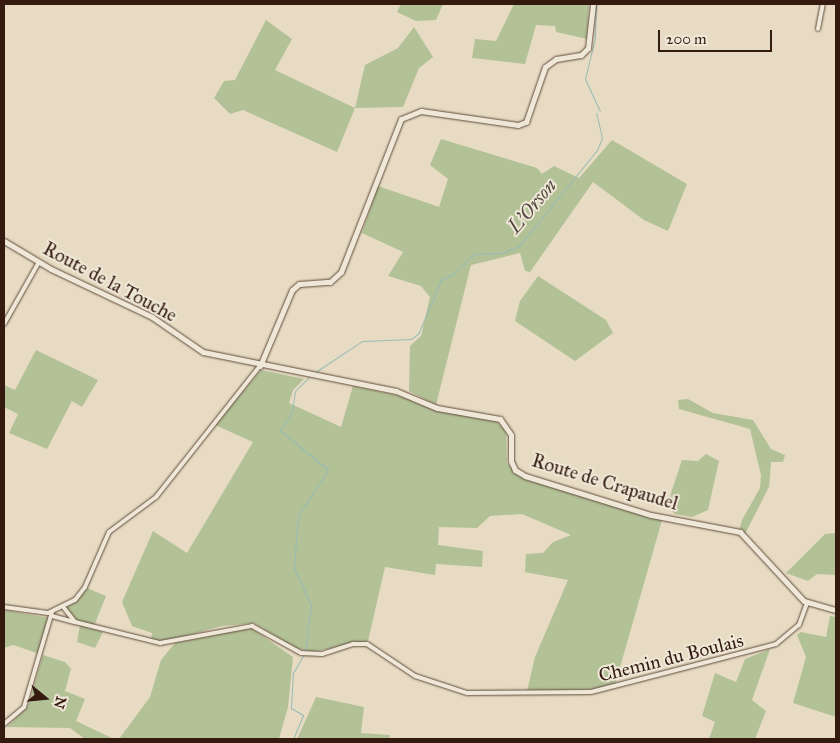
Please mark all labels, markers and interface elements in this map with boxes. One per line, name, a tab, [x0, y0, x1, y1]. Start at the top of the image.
scale bar	[660, 20, 774, 52]
text: 200 m	[666, 30, 707, 48]
water label: L’Orson	[502, 174, 562, 238]
street label: Route de la Touche	[39, 237, 181, 327]
street label: Route de Crapaudel	[529, 449, 681, 515]
street label: Chemin du Boulais	[596, 629, 746, 687]
north arrow	[20, 673, 70, 723]
text: N	[50, 694, 70, 711]

